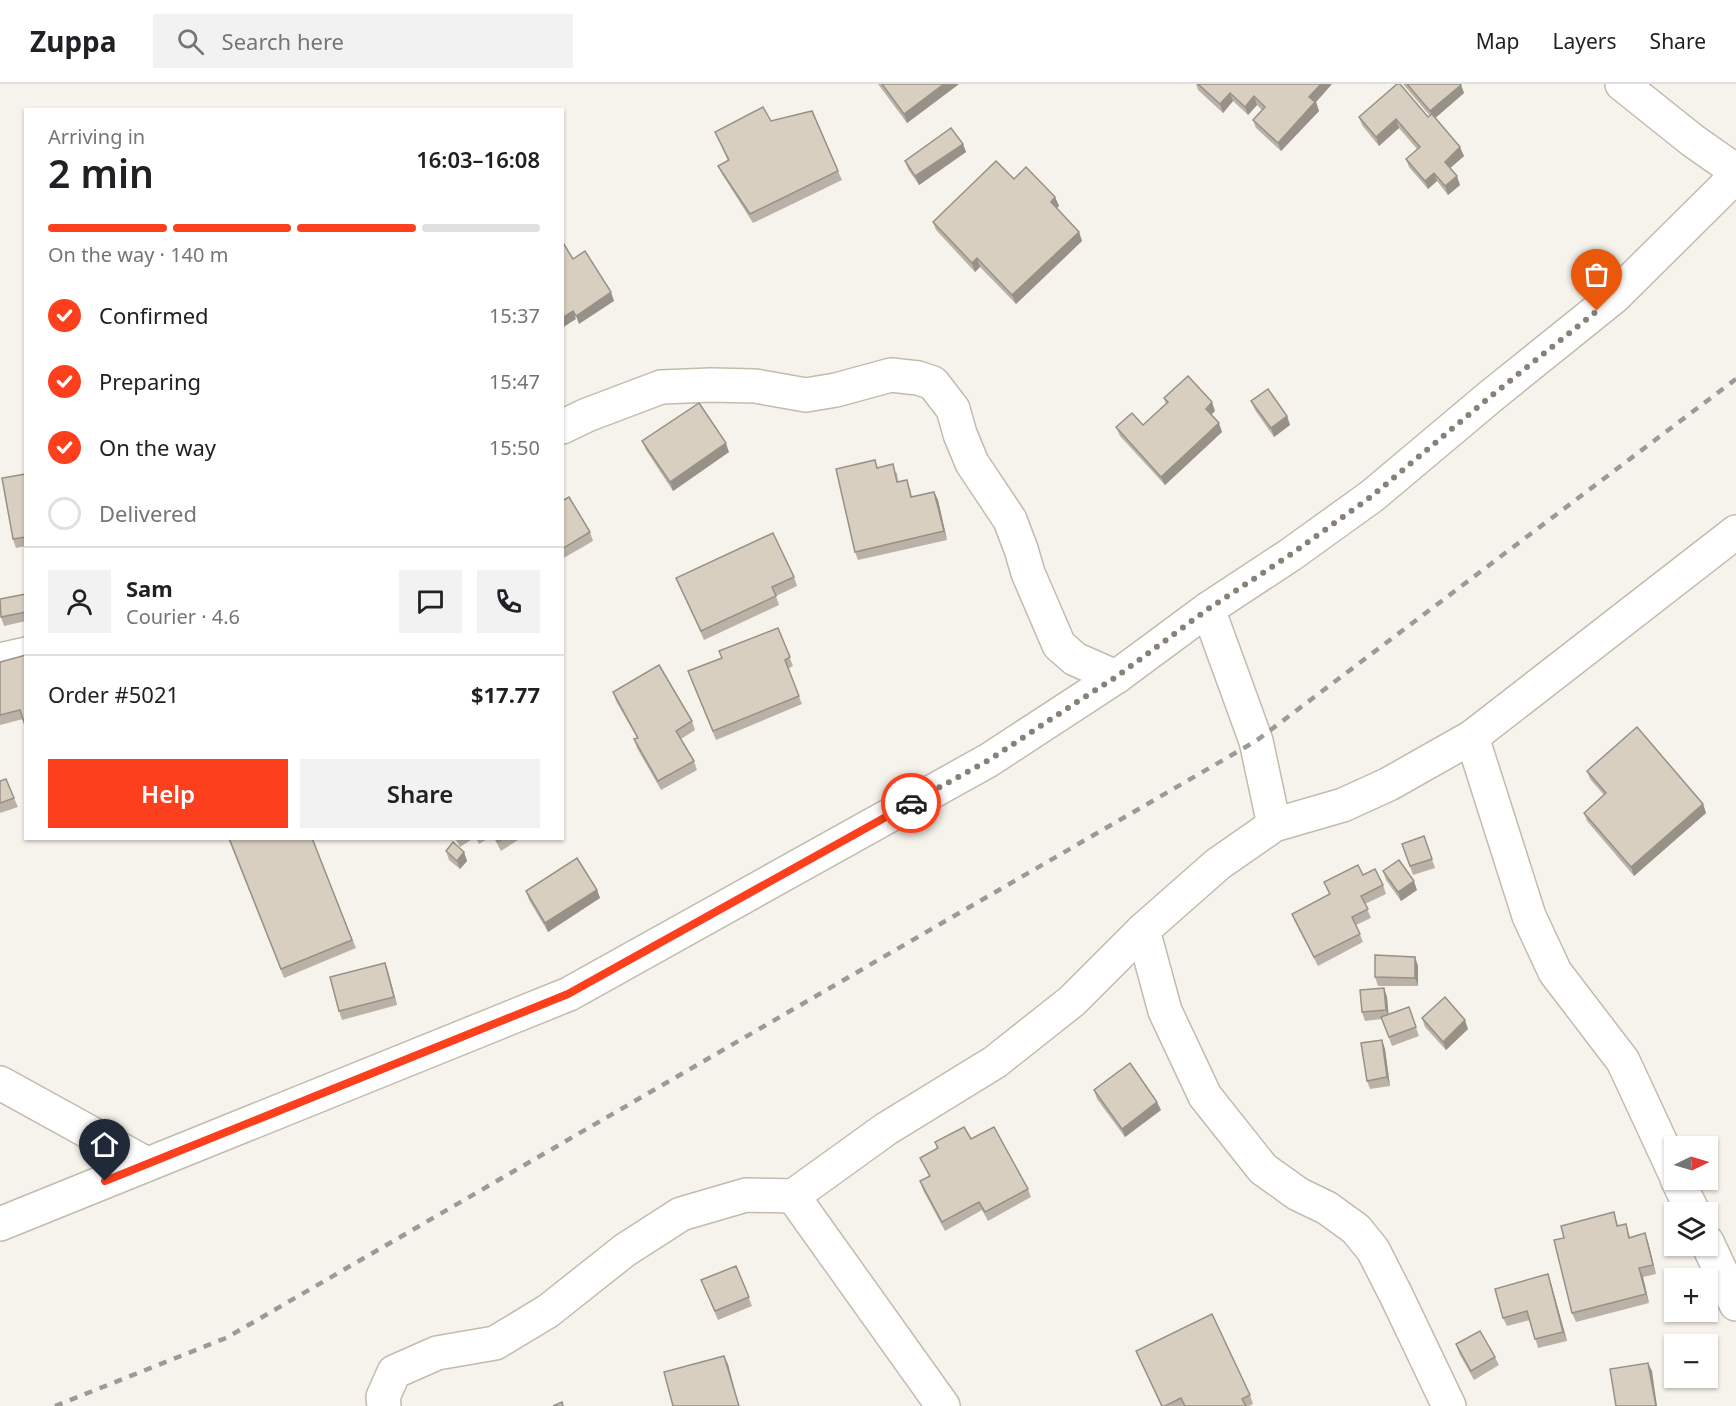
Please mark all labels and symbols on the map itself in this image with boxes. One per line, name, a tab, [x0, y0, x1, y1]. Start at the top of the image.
pin	[1571, 249, 1622, 311]
courier	[881, 773, 941, 833]
pin	[79, 1119, 130, 1181]
north arrow	[1664, 1136, 1718, 1190]

